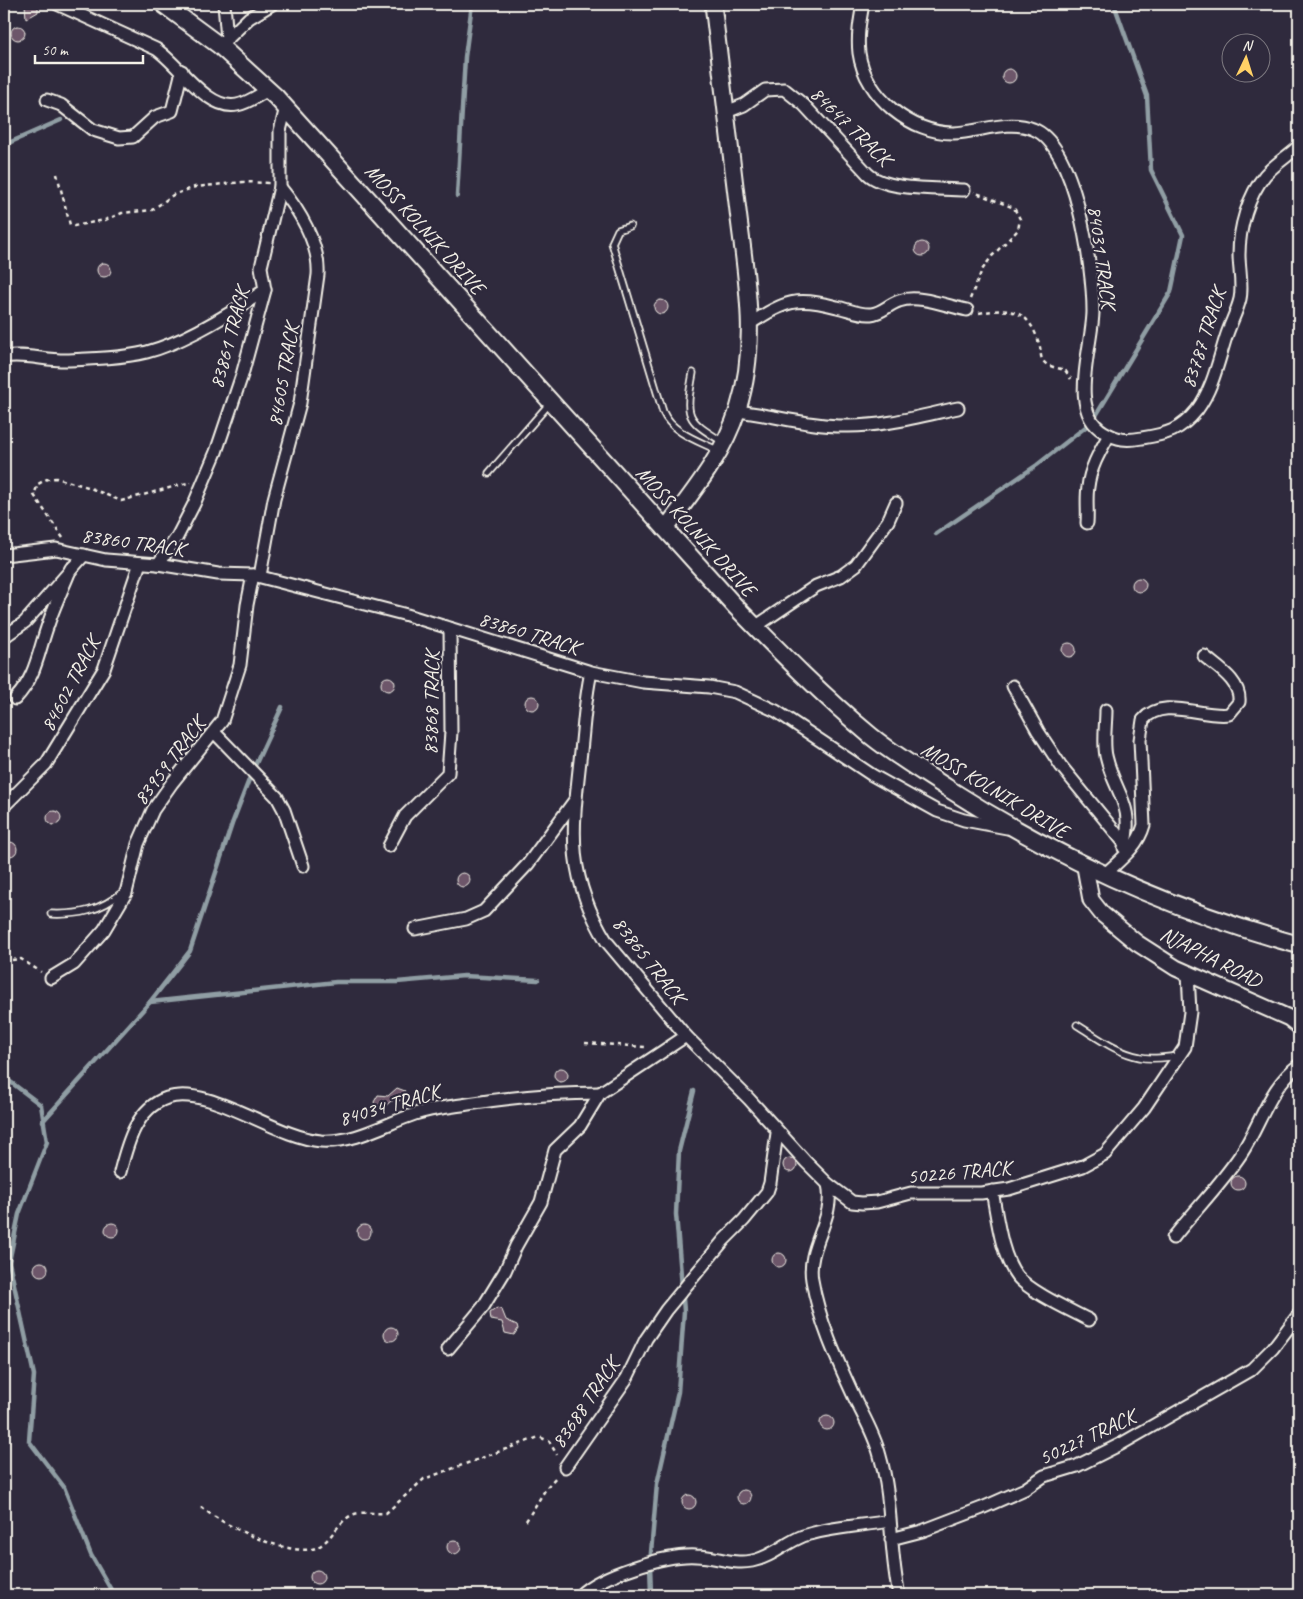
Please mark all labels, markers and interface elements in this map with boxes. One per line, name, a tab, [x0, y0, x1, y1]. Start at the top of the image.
scale bar	[35, 32, 142, 64]
north arrow	[1220, 32, 1270, 82]
text: N	[1242, 37, 1254, 54]
text: 50 m	[42, 41, 69, 60]
street label: 84647 TRACK	[805, 81, 901, 174]
street label: MOSS KOLNIK DRIVE	[359, 158, 492, 302]
street label: 84031 TRACK	[1082, 204, 1123, 315]
street label: 83861 TRACK	[203, 280, 256, 391]
street label: 83787 TRACK	[1175, 280, 1233, 391]
street label: 84605 TRACK	[261, 317, 306, 428]
street label: MOSS KOLNIK DRIVE	[630, 460, 763, 604]
street label: 83860 TRACK	[80, 522, 191, 563]
street label: 83860 TRACK	[476, 605, 587, 662]
street label: 84602 TRACK	[34, 628, 108, 736]
street label: 83868 TRACK	[417, 646, 445, 755]
street label: 83959 TRACK	[127, 708, 213, 810]
street label: MOSS KOLNIK DRIVE	[917, 736, 1075, 845]
street label: 83865 TRACK	[607, 911, 694, 1012]
street label: NJAPHA ROAD	[1156, 920, 1268, 994]
street label: 84034 TRACK	[336, 1077, 447, 1132]
street label: 50226 TRACK	[906, 1154, 1016, 1189]
street label: 83688 TRACK	[545, 1349, 627, 1453]
street label: 50227 TRACK	[1035, 1401, 1144, 1471]

